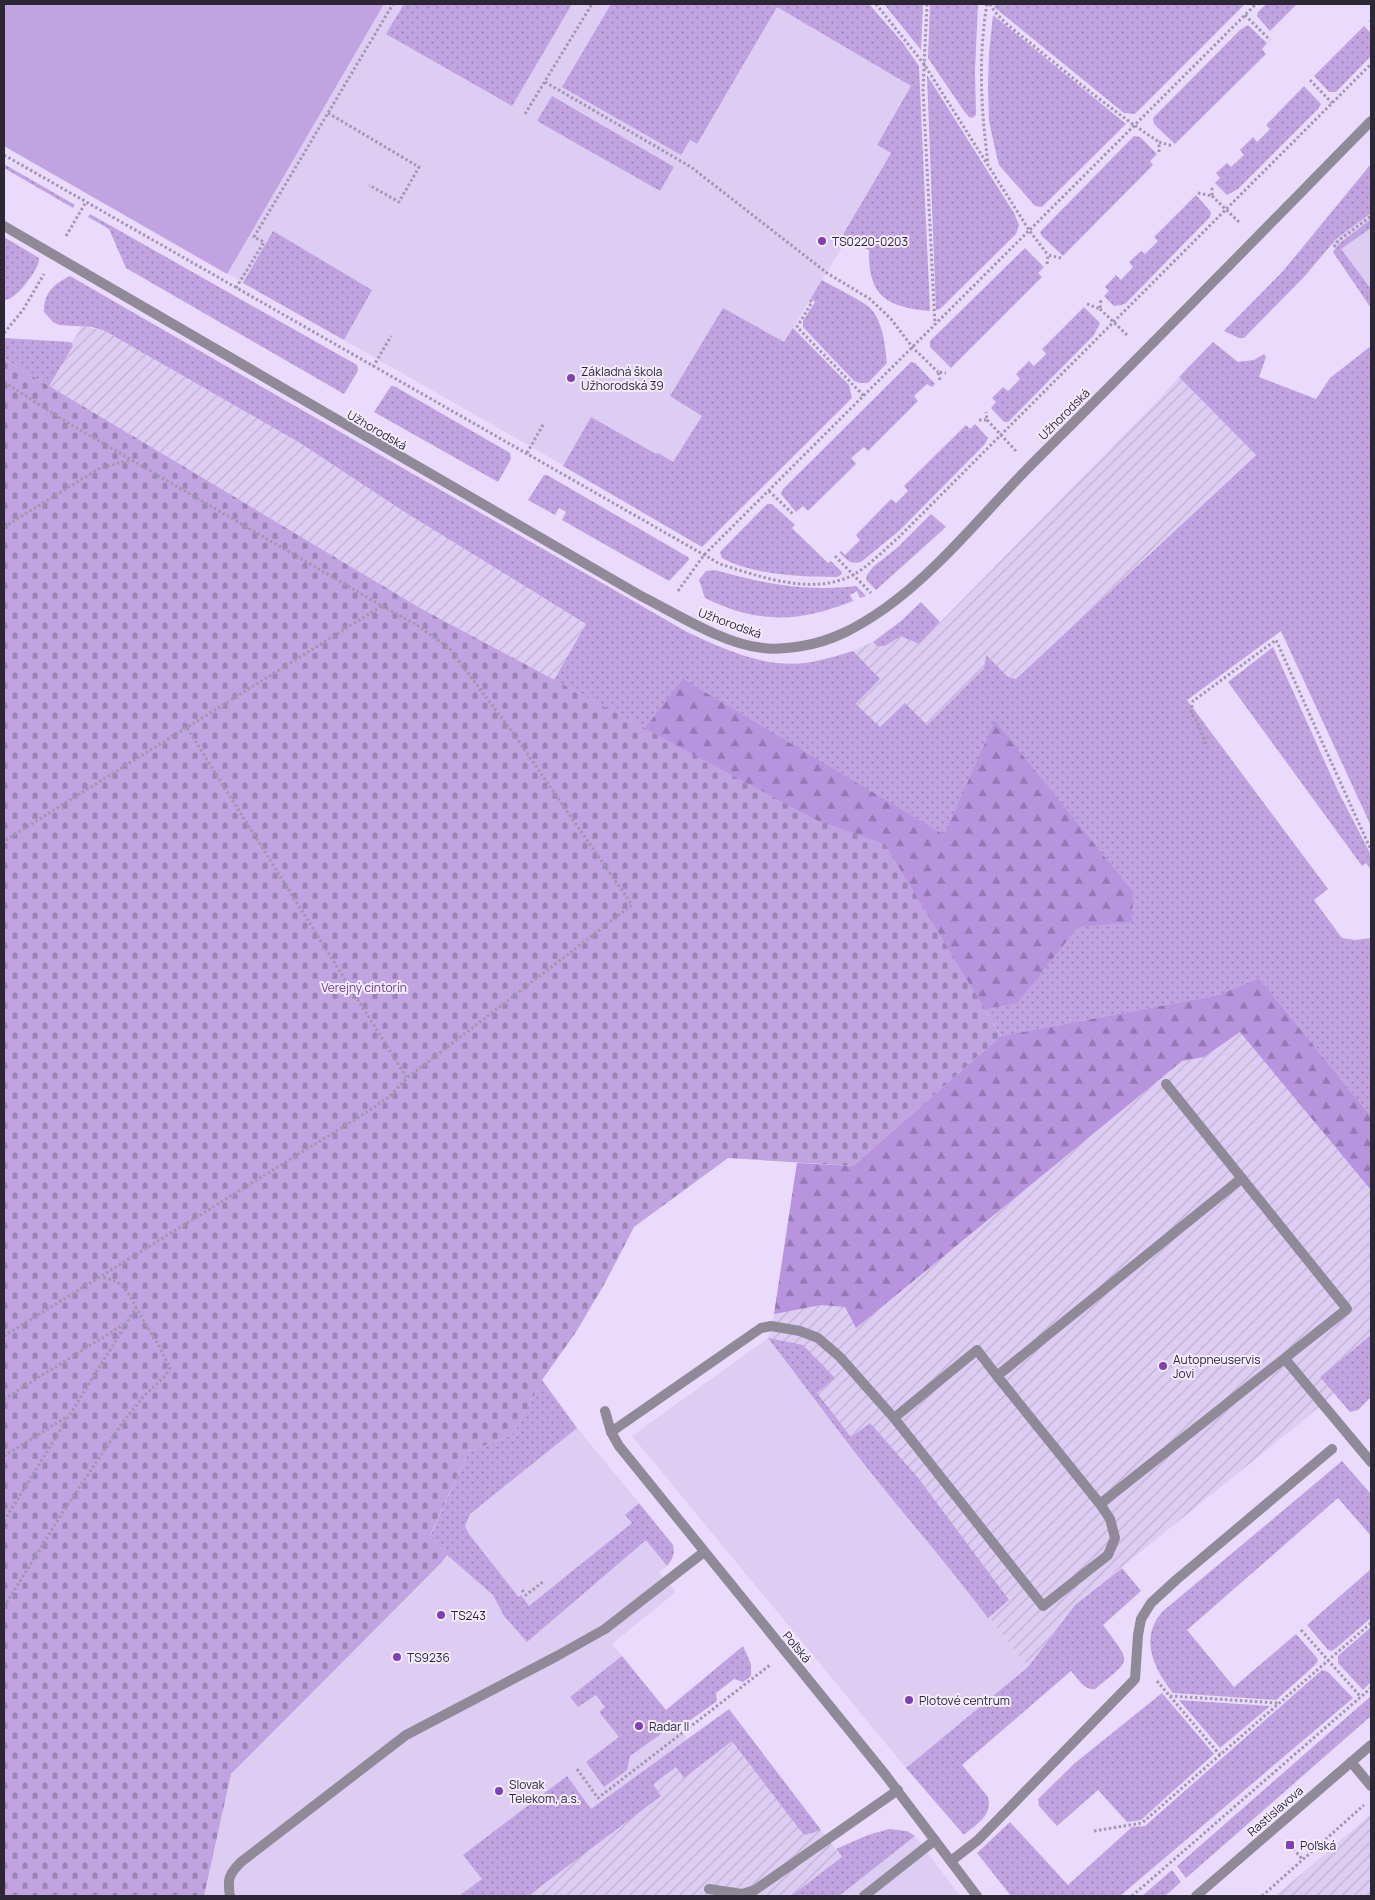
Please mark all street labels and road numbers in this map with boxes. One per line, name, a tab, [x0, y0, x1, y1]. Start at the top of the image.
street label: Užhorodská	[1035, 385, 1093, 443]
street label: Užhorodská	[344, 406, 410, 454]
street label: Užhorodská	[696, 604, 764, 642]
street label: Poľská	[779, 1628, 815, 1666]
street label: Rastislavova	[1243, 1782, 1307, 1840]

